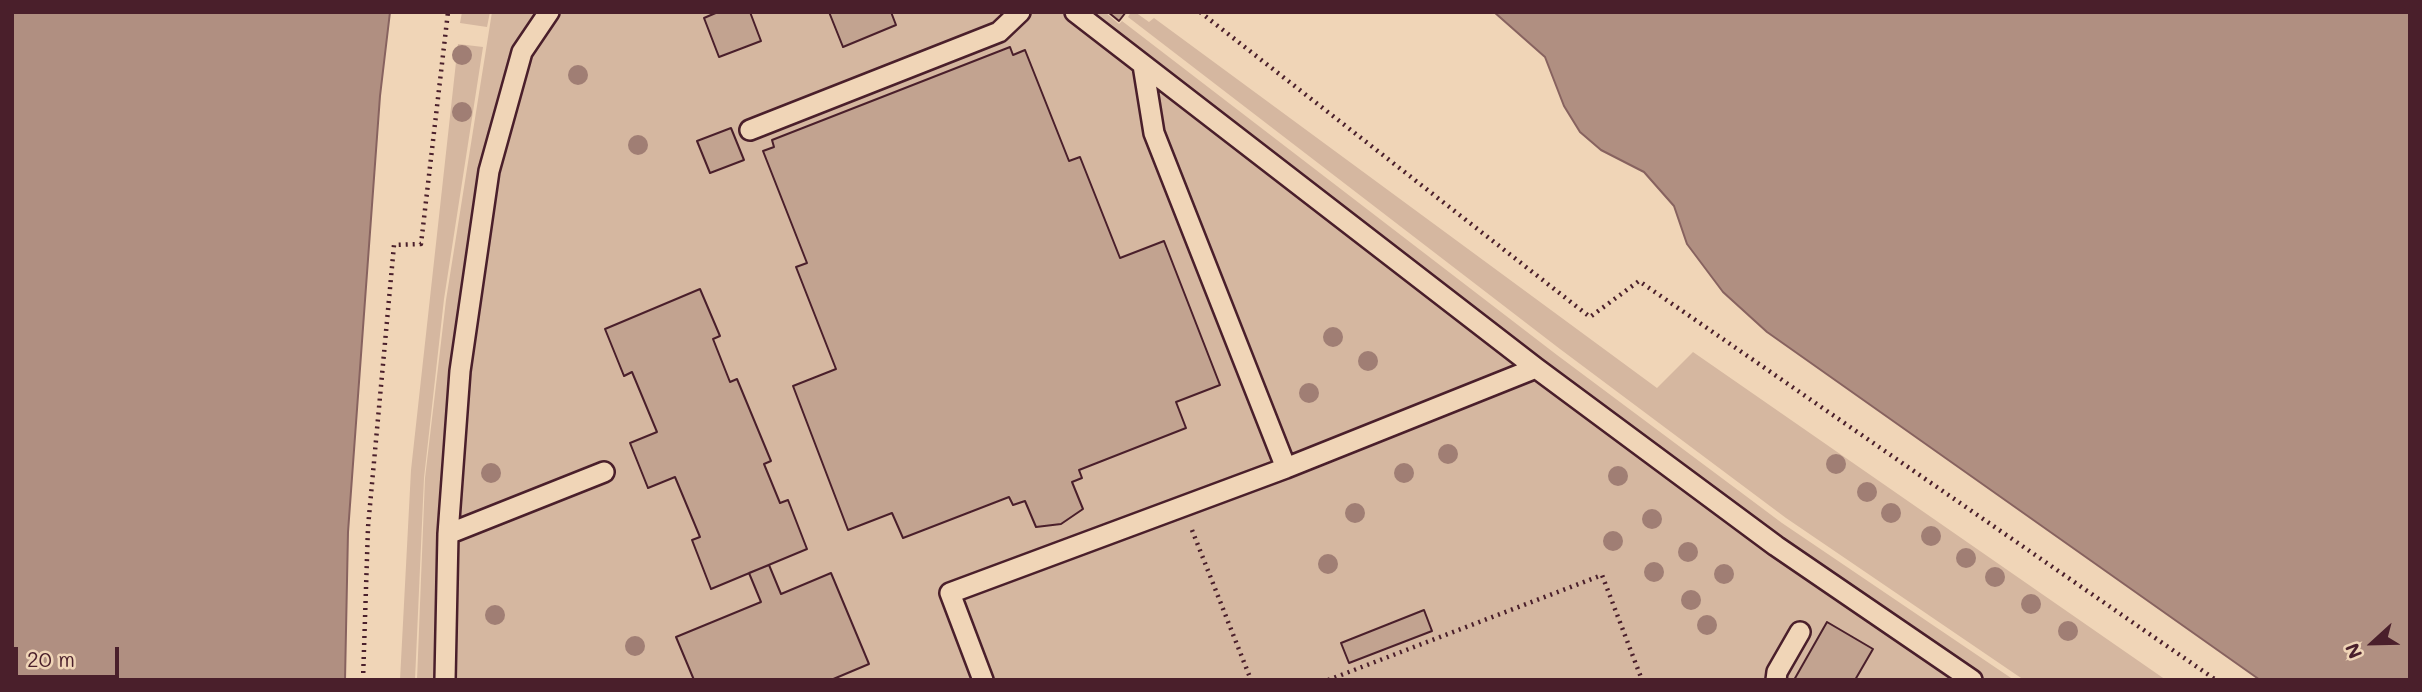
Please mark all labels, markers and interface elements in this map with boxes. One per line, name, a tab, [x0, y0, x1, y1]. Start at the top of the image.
north arrow	[2338, 608, 2408, 678]
scale bar	[18, 632, 122, 676]
text: N	[2339, 640, 2367, 662]
text: 20 m	[27, 645, 75, 672]

